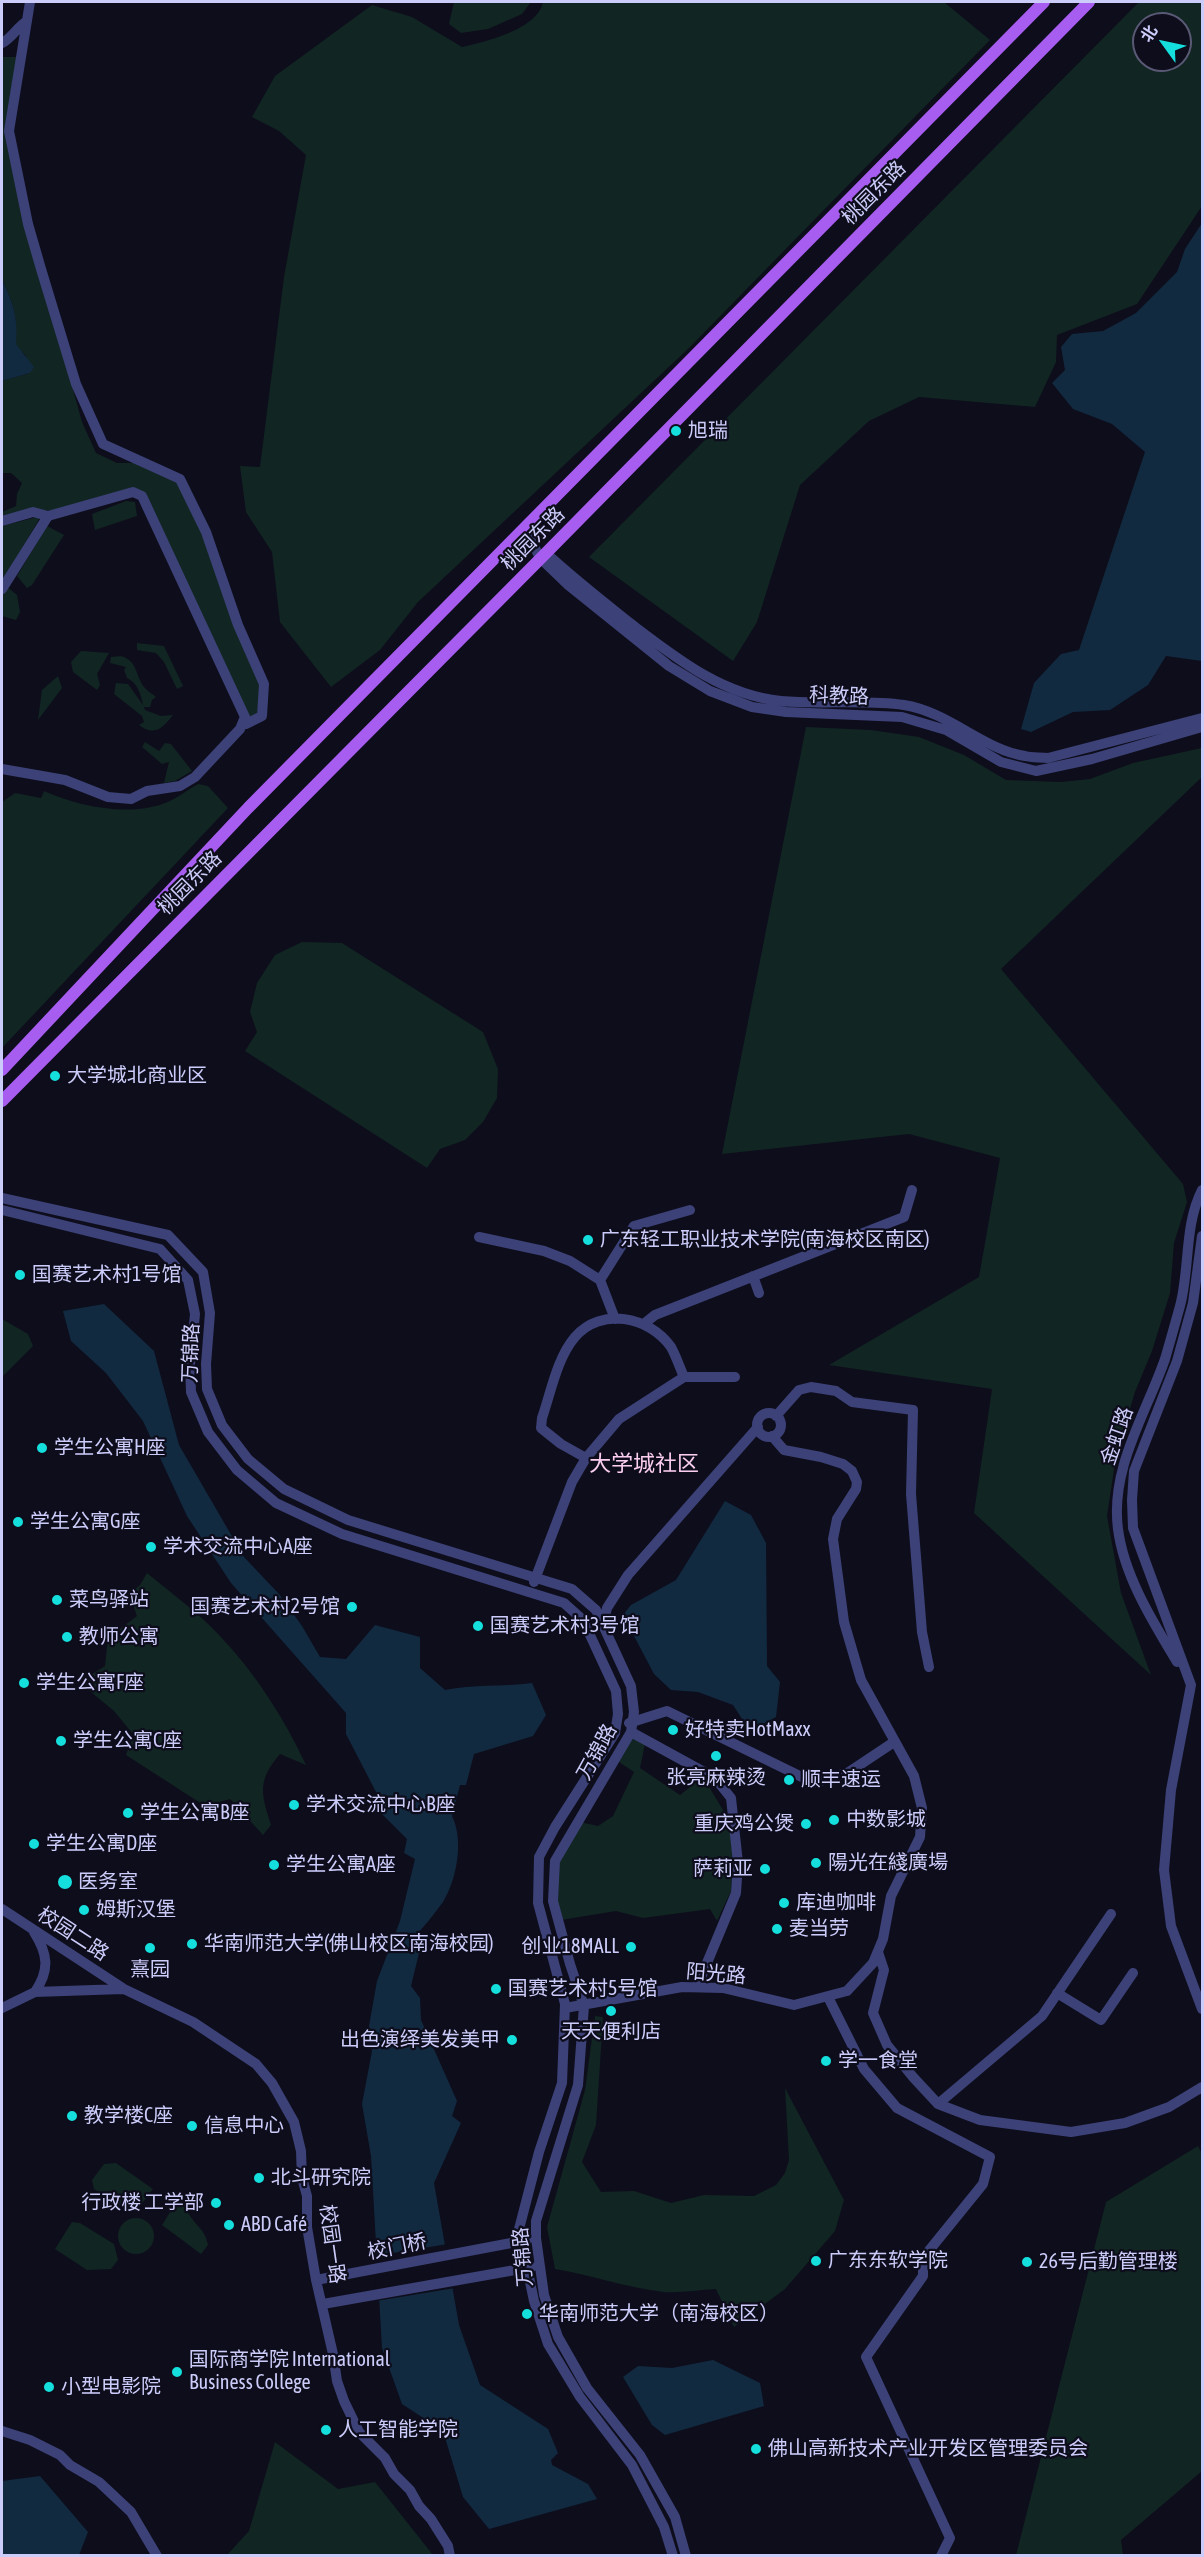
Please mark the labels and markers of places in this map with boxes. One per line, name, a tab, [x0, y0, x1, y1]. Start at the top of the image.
place label: 旭瑞	[688, 419, 728, 443]
marker: 旭瑞	[669, 424, 683, 438]
place label: 大学城北商业区	[67, 1064, 207, 1088]
marker: 大学城北商业区	[48, 1069, 62, 1083]
place label: 广东轻工职业技术学院(南海校区南区)	[600, 1228, 930, 1252]
marker: 广东轻工职业技术学院(南海校区南区)	[581, 1233, 595, 1247]
place label: 国赛艺术村1号馆	[32, 1263, 181, 1287]
marker: 国赛艺术村1号馆	[13, 1268, 27, 1282]
place label: 学生公寓H座	[54, 1436, 166, 1460]
marker: 学生公寓H座	[35, 1441, 49, 1455]
place label: 学生公寓G座	[30, 1510, 141, 1534]
marker: 学生公寓G座	[11, 1515, 25, 1529]
place label: 学术交流中心A座	[163, 1535, 313, 1559]
marker: 学术交流中心A座	[144, 1540, 158, 1554]
place label: 菜鸟驿站	[69, 1588, 149, 1612]
marker: 菜鸟驿站	[50, 1593, 64, 1607]
place label: 国赛艺术村2号馆	[191, 1595, 340, 1619]
marker: 国赛艺术村2号馆	[345, 1600, 359, 1614]
place label: 国赛艺术村3号馆	[490, 1614, 639, 1638]
marker: 国赛艺术村3号馆	[471, 1619, 485, 1633]
place label: 教师公寓	[79, 1625, 159, 1649]
marker: 教师公寓	[60, 1630, 74, 1644]
place label: 学生公寓F座	[36, 1671, 144, 1695]
marker: 学生公寓F座	[17, 1676, 31, 1690]
place label: 好特卖HotMaxx	[685, 1718, 811, 1742]
marker: 好特卖HotMaxx	[666, 1723, 680, 1737]
place label: 学生公寓C座	[73, 1729, 182, 1753]
marker: 学生公寓C座	[54, 1734, 68, 1748]
marker: 张亮麻辣烫	[709, 1749, 723, 1763]
place label: 张亮麻辣烫	[666, 1766, 766, 1790]
place label: 顺丰速运	[801, 1768, 881, 1792]
marker: 顺丰速运	[782, 1773, 796, 1787]
place label: 学术交流中心B座	[306, 1793, 455, 1817]
marker: 学术交流中心B座	[287, 1798, 301, 1812]
place label: 学生公寓B座	[140, 1801, 249, 1825]
marker: 学生公寓B座	[121, 1806, 135, 1820]
place label: 中数影城	[846, 1808, 926, 1832]
place label: 重庆鸡公煲	[694, 1812, 794, 1836]
marker: 中数影城	[827, 1813, 841, 1827]
marker: 重庆鸡公煲	[799, 1817, 813, 1831]
place label: 学生公寓D座	[46, 1832, 157, 1856]
marker: 学生公寓D座	[27, 1837, 41, 1851]
place label: 陽光在綫廣場	[828, 1851, 948, 1875]
place label: 学生公寓A座	[286, 1853, 396, 1877]
marker: 陽光在綫廣場	[809, 1856, 823, 1870]
place label: 萨莉亚	[693, 1857, 753, 1881]
marker: 学生公寓A座	[267, 1858, 281, 1872]
marker: 萨莉亚	[758, 1862, 772, 1876]
place label: 医务室	[78, 1870, 138, 1894]
marker: 医务室	[56, 1873, 74, 1891]
place label: 库迪咖啡	[796, 1891, 876, 1915]
marker: 库迪咖啡	[777, 1896, 791, 1910]
place label: 姆斯汉堡	[96, 1898, 176, 1922]
marker: 姆斯汉堡	[77, 1903, 91, 1917]
place label: 麦当劳	[789, 1917, 849, 1941]
marker: 麦当劳	[770, 1922, 784, 1936]
place label: 华南师范大学(佛山校区南海校园)	[204, 1932, 494, 1956]
place label: 创业18MALL	[522, 1935, 619, 1959]
marker: 华南师范大学(佛山校区南海校园)	[185, 1937, 199, 1951]
marker: 创业18MALL	[624, 1940, 638, 1954]
marker: 熹园	[143, 1941, 157, 1955]
place label: 熹园	[130, 1958, 170, 1982]
place label: 国赛艺术村5号馆	[508, 1977, 657, 2001]
marker: 国赛艺术村5号馆	[489, 1982, 503, 1996]
marker: 天天便利店	[604, 2004, 618, 2018]
place label: 天天便利店	[561, 2020, 661, 2044]
place label: 出色演绎美发美甲	[340, 2028, 500, 2052]
marker: 出色演绎美发美甲	[505, 2033, 519, 2047]
place label: 学一食堂	[838, 2049, 918, 2073]
marker: 学一食堂	[819, 2054, 833, 2068]
place label: 教学楼C座	[84, 2104, 173, 2128]
marker: 教学楼C座	[65, 2109, 79, 2123]
place label: 信息中心	[204, 2114, 284, 2138]
marker: 信息中心	[185, 2119, 199, 2133]
place label: 北斗研究院	[271, 2166, 371, 2190]
marker: 北斗研究院	[252, 2171, 266, 2185]
place label: 行政楼 工学部	[81, 2191, 204, 2215]
marker: 行政楼 工学部	[209, 2196, 223, 2210]
place label: ABD Café	[241, 2213, 307, 2237]
marker: ABD Café	[222, 2218, 236, 2232]
place label: 广东东软学院	[828, 2249, 948, 2273]
place label: 26号后勤管理楼	[1039, 2250, 1178, 2274]
marker: 广东东软学院	[809, 2254, 823, 2268]
marker: 26号后勤管理楼	[1020, 2255, 1034, 2269]
place label: 华南师范大学（南海校区）	[539, 2302, 779, 2326]
marker: 华南师范大学（南海校区）	[520, 2307, 534, 2321]
place label: 国际商学院 International Business College	[189, 2348, 390, 2395]
marker: 国际商学院 International Business College	[170, 2365, 184, 2379]
place label: 小型电影院	[61, 2375, 161, 2399]
marker: 小型电影院	[42, 2380, 56, 2394]
place label: 人工智能学院	[338, 2418, 458, 2442]
marker: 人工智能学院	[319, 2423, 333, 2437]
place label: 佛山高新技术产业开发区管理委员会	[768, 2437, 1088, 2461]
marker: 佛山高新技术产业开发区管理委员会	[749, 2442, 763, 2456]

